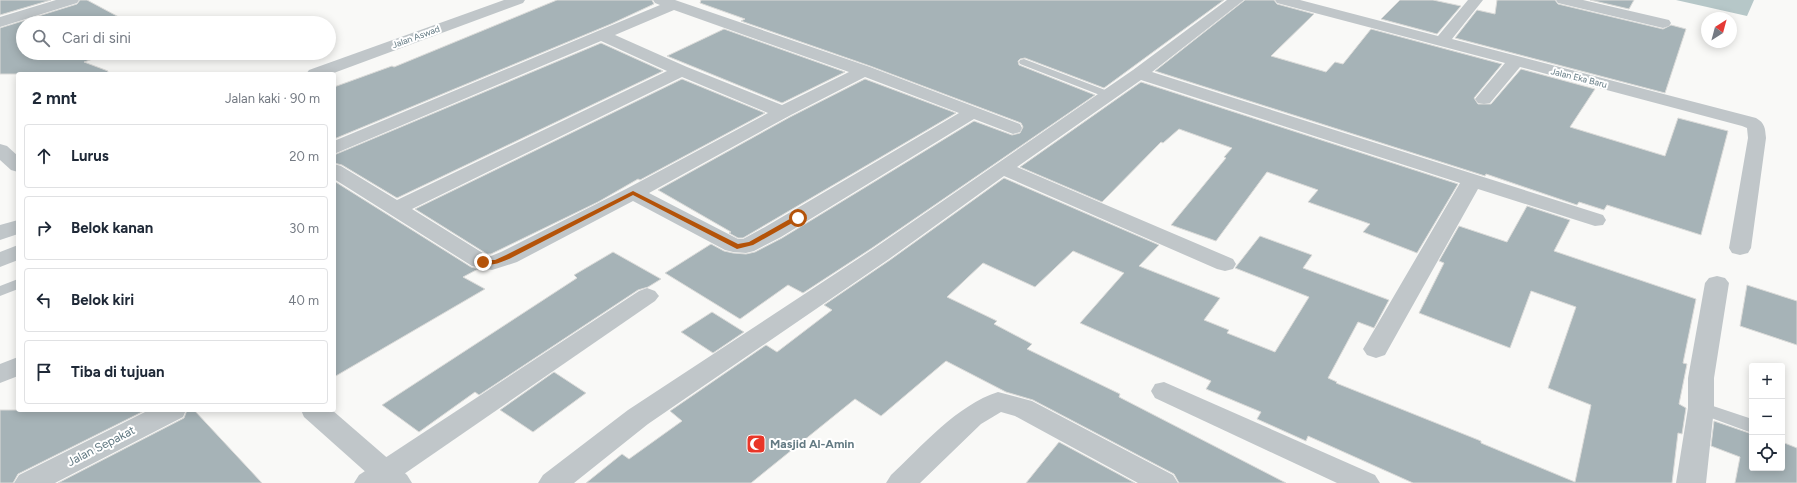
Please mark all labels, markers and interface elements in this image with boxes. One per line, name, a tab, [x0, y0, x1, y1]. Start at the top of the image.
north arrow	[1701, 12, 1737, 48]
search box	[16, 16, 336, 60]
street label: Jalan Aswad	[390, 23, 441, 50]
icon: search	[30, 27, 52, 49]
text: Cari di sini	[62, 29, 131, 47]
street label: Jalan Eka Baru	[1550, 65, 1608, 90]
text: 2 mnt	[32, 88, 77, 108]
text: Jalan kaki · 90 m	[225, 91, 320, 106]
icon: ahead	[33, 145, 55, 167]
text: Lurus	[71, 147, 109, 165]
text: 20 m	[289, 149, 319, 164]
route start	[789, 209, 807, 227]
icon: right	[33, 217, 55, 239]
text: Belok kanan	[71, 219, 153, 237]
text: 30 m	[289, 221, 319, 236]
route end	[474, 253, 492, 271]
icon: left	[33, 289, 55, 311]
text: Belok kiri	[71, 291, 134, 309]
text: 40 m	[288, 293, 319, 308]
icon: arrive	[33, 361, 55, 383]
text: Tiba di tujuan	[71, 363, 165, 381]
map controls	[1749, 363, 1785, 471]
button: +	[1749, 363, 1785, 399]
button: −	[1749, 399, 1785, 435]
street label: Jalan Sepakat	[65, 423, 138, 469]
mosque icon: Masjid Al-Amin	[745, 433, 767, 455]
button: locate	[1749, 435, 1785, 471]
place label: Masjid Al-Amin	[770, 437, 854, 451]

